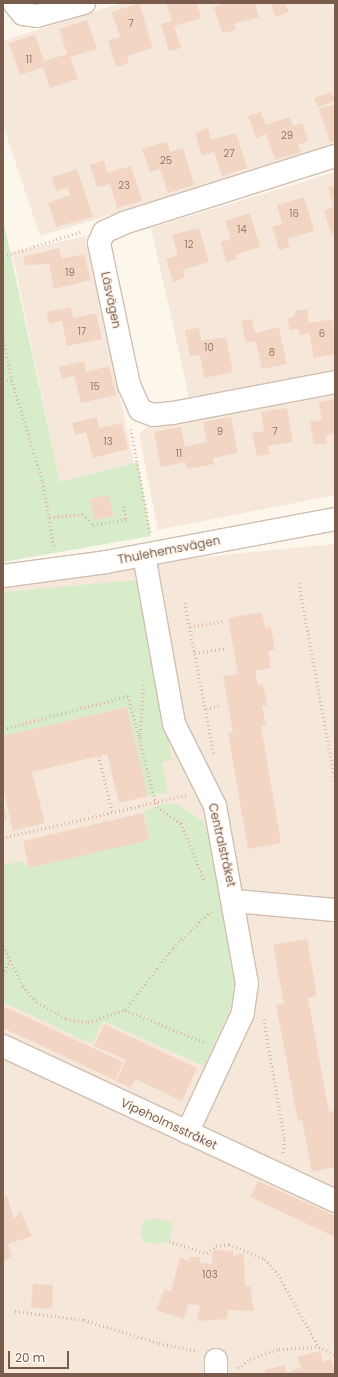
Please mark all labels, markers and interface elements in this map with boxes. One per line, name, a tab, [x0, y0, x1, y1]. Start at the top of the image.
house number: 7	[128, 18, 134, 30]
house number: 11	[26, 54, 32, 66]
house number: 29	[281, 130, 293, 142]
house number: 27	[223, 148, 235, 160]
house number: 25	[160, 155, 172, 167]
house number: 23	[118, 180, 130, 192]
house number: 16	[289, 208, 299, 220]
house number: 14	[237, 224, 247, 236]
house number: 12	[185, 239, 193, 251]
house number: 19	[65, 267, 75, 279]
street label: Läsvägen	[98, 270, 124, 330]
house number: 17	[78, 326, 86, 338]
house number: 6	[319, 328, 325, 340]
house number: 10	[204, 342, 214, 354]
house number: 8	[269, 347, 275, 359]
house number: 15	[90, 381, 100, 393]
house number: 9	[217, 426, 223, 438]
house number: 7	[272, 426, 278, 438]
house number: 13	[103, 436, 113, 448]
house number: 11	[176, 448, 182, 460]
street label: Thulehemsvägen	[117, 533, 221, 567]
street label: Centralstråket	[205, 802, 239, 888]
street label: Vipeholmsstråket	[118, 1095, 220, 1153]
house number: 103	[202, 1269, 218, 1281]
scale bar	[10, 1343, 71, 1369]
text: 20 m	[15, 1349, 45, 1366]

